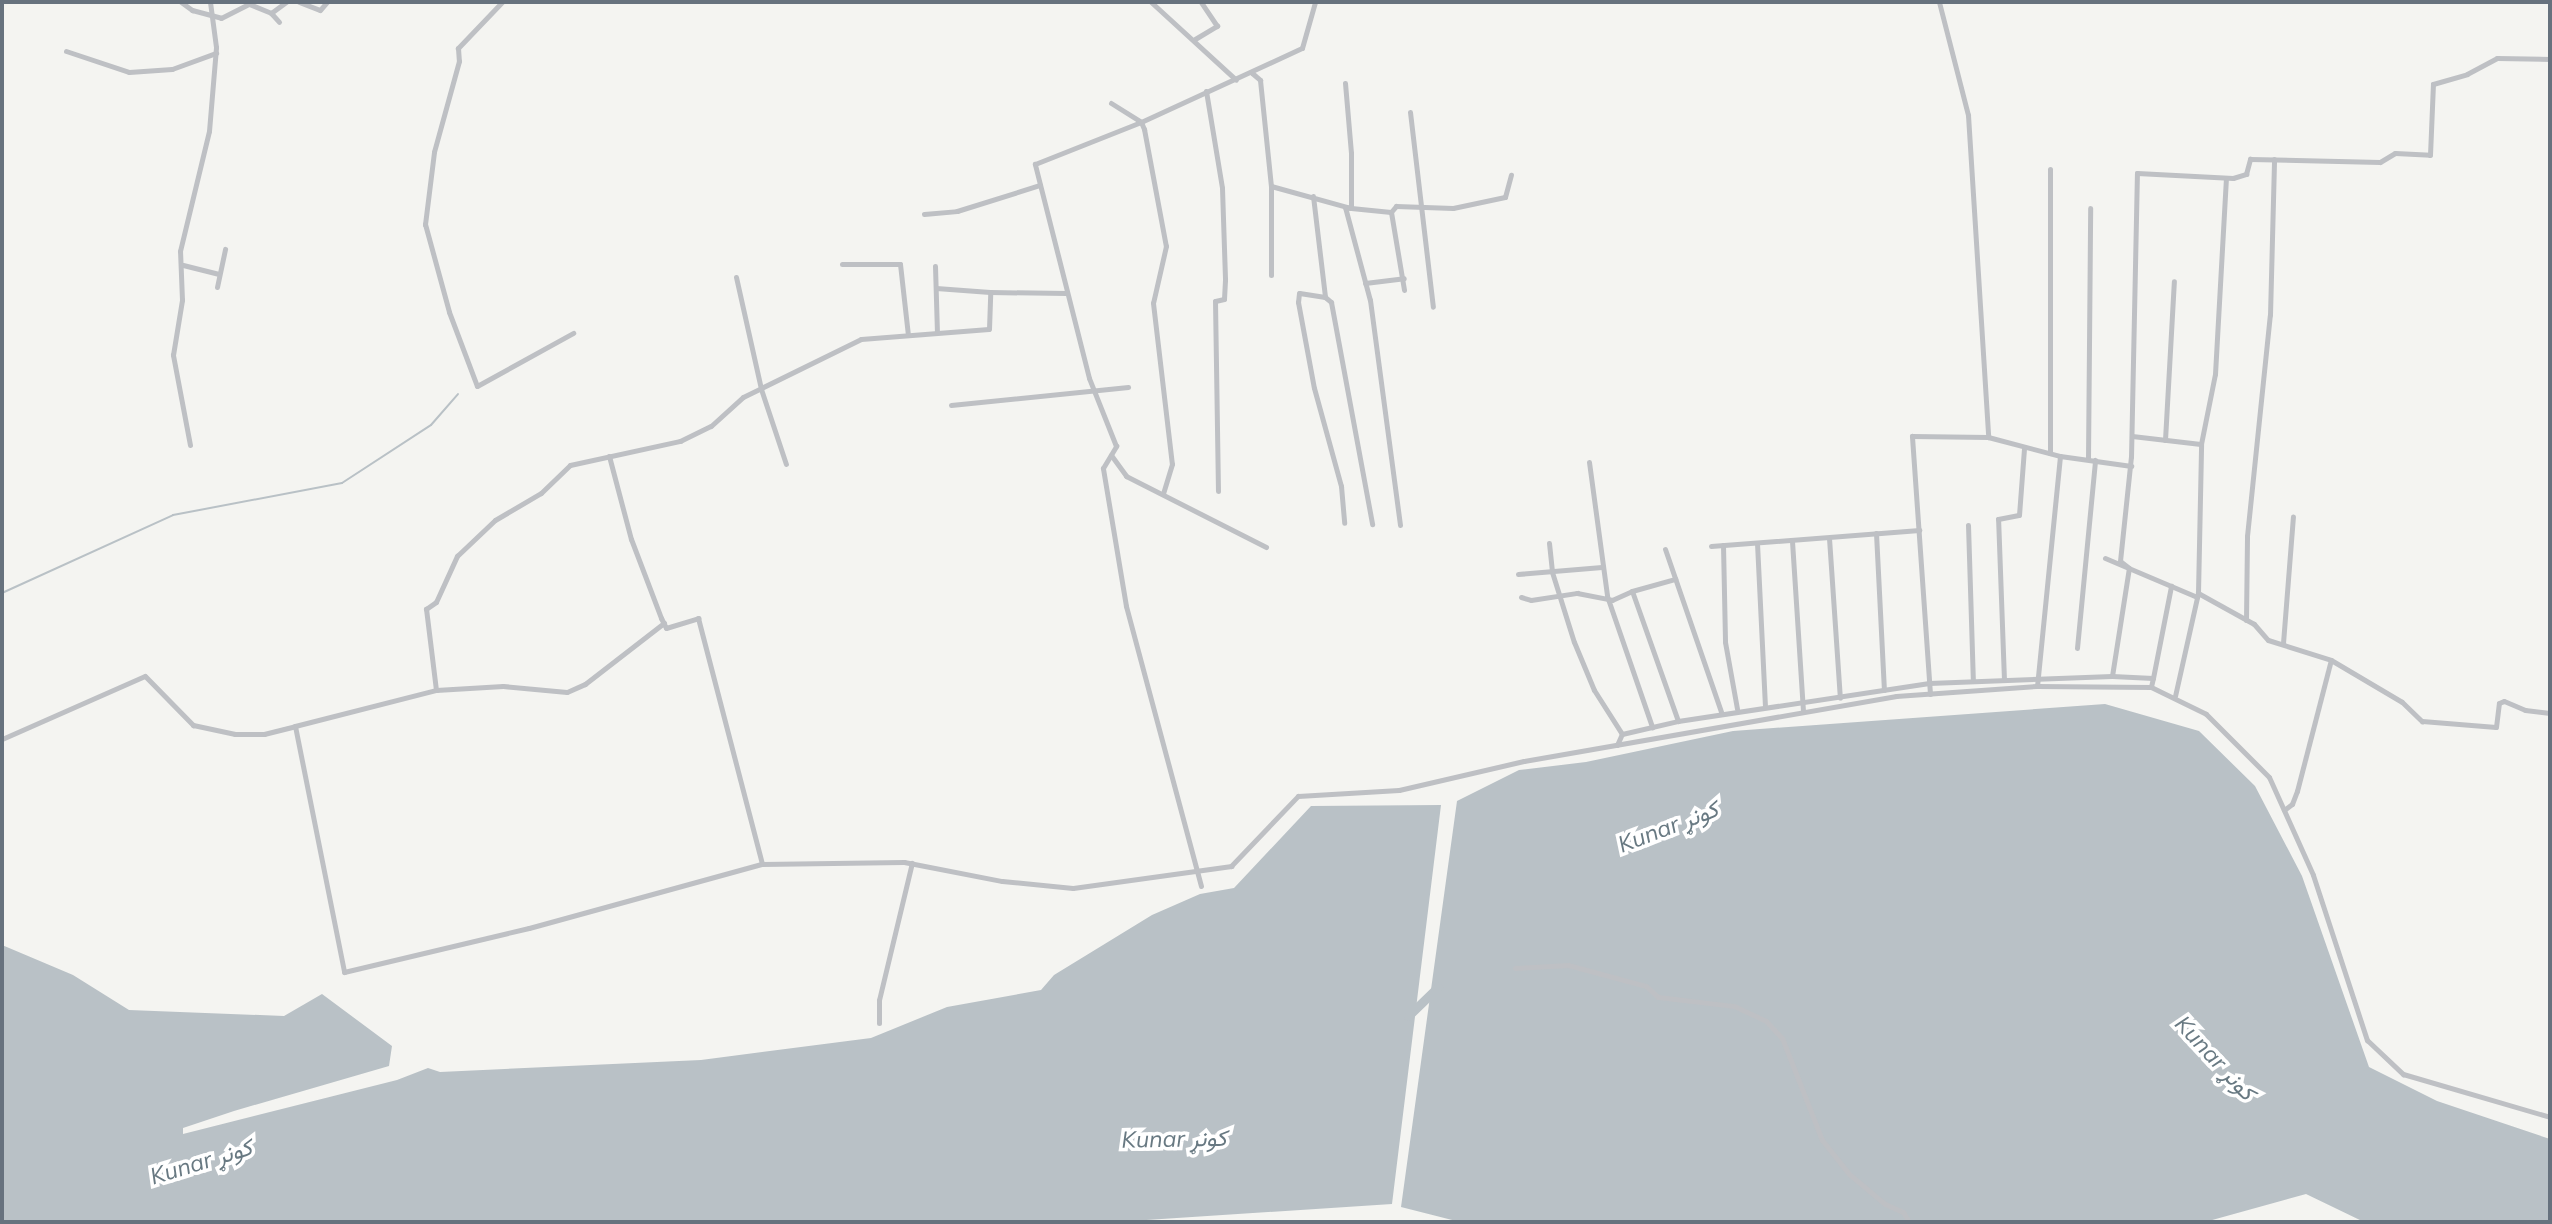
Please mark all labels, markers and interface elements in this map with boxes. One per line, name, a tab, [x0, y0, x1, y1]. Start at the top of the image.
water label: Kunar کونړ	[1614, 795, 1722, 859]
water label: Kunar کونړ	[2169, 1010, 2261, 1106]
water label: Kunar کونړ	[1121, 1124, 1227, 1154]
water label: Kunar کونړ	[147, 1133, 255, 1191]

